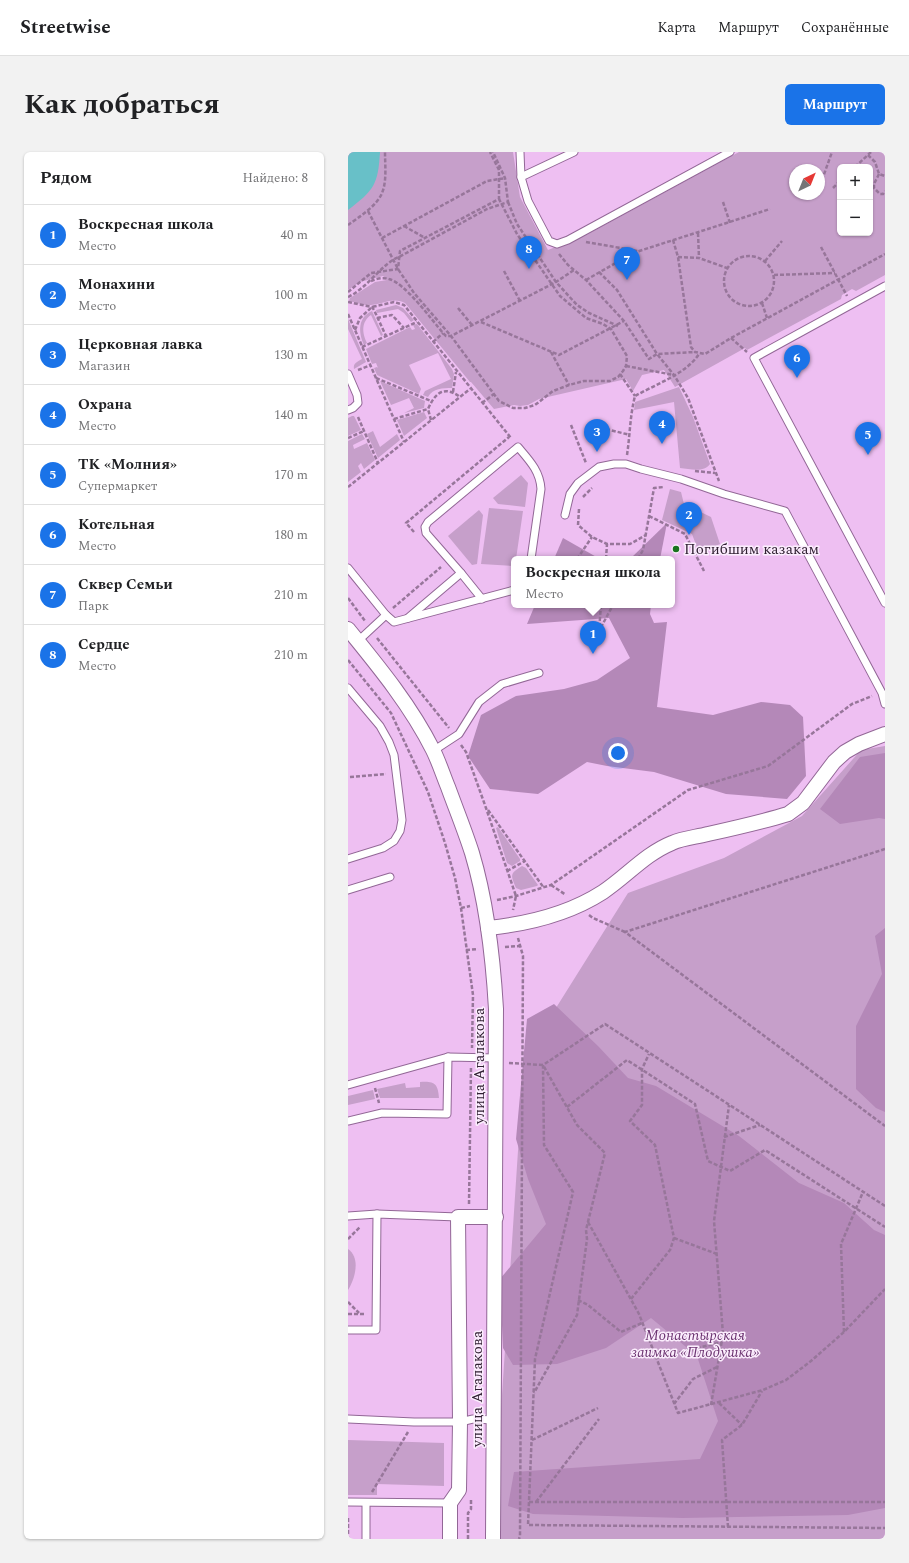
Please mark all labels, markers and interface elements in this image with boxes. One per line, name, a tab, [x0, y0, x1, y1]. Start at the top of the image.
text: Streetwise	[20, 13, 111, 42]
text: Карта	[658, 17, 696, 38]
text: Маршрут	[718, 17, 779, 38]
text: Сохранённые	[801, 17, 889, 38]
text: Как добраться	[24, 83, 220, 126]
button: Маршрут	[785, 84, 885, 125]
north arrow	[789, 164, 825, 200]
map controls	[837, 164, 873, 236]
button: +	[837, 164, 873, 200]
text: Рядом	[40, 165, 92, 191]
text: Найдено: 8	[242, 168, 308, 188]
button: −	[837, 200, 873, 236]
text: Воскресная школа	[78, 213, 213, 236]
text: 1	[49, 225, 57, 245]
text: 40 m	[281, 225, 308, 245]
text: Место	[78, 236, 116, 256]
pin: 8	[516, 236, 542, 269]
pin: 7	[614, 247, 640, 280]
text: Монахини	[78, 273, 155, 296]
text: 2	[49, 285, 57, 305]
text: 100 m	[274, 285, 308, 305]
text: Место	[78, 296, 116, 316]
text: Церковная лавка	[78, 333, 202, 356]
text: 3	[49, 345, 57, 365]
text: 130 m	[274, 345, 308, 365]
pin: 6	[784, 345, 810, 378]
text: Магазин	[78, 356, 130, 376]
text: Охрана	[78, 393, 132, 416]
text: 4	[49, 405, 57, 425]
text: 140 m	[274, 405, 308, 425]
pin: 4	[649, 411, 675, 444]
text: Место	[78, 416, 116, 436]
pin: 3	[584, 419, 610, 452]
pin: 5	[855, 422, 881, 455]
text: ТК «Молния»	[78, 453, 177, 476]
text: 5	[49, 465, 57, 485]
text: 170 m	[274, 465, 308, 485]
text: Супермаркет	[78, 476, 158, 496]
pin: 2	[676, 502, 702, 535]
text: Котельная	[78, 513, 155, 536]
text: 6	[49, 525, 57, 545]
text: 180 m	[274, 525, 308, 545]
text: Место	[78, 536, 116, 556]
place label: Погибшим казакам	[684, 538, 819, 561]
marker: Погибшим казакам	[671, 544, 681, 554]
popup	[511, 556, 675, 608]
text: Воскресная школа	[525, 561, 661, 584]
text: Сквер Семьи	[78, 573, 173, 596]
text: Место	[525, 584, 564, 604]
text: 7	[49, 585, 57, 605]
text: 210 m	[274, 585, 308, 605]
text: Парк	[78, 596, 109, 616]
pin: 1	[580, 621, 606, 654]
text: Сердце	[78, 633, 130, 656]
text: 8	[49, 645, 57, 665]
text: 210 m	[274, 645, 308, 665]
text: Место	[78, 656, 116, 676]
your location	[608, 743, 628, 763]
street label: улица Агалакова	[468, 1007, 491, 1125]
park label: Монастырская заимка «Плодушка»	[631, 1324, 760, 1364]
street label: улица Агалакова	[466, 1330, 489, 1448]

